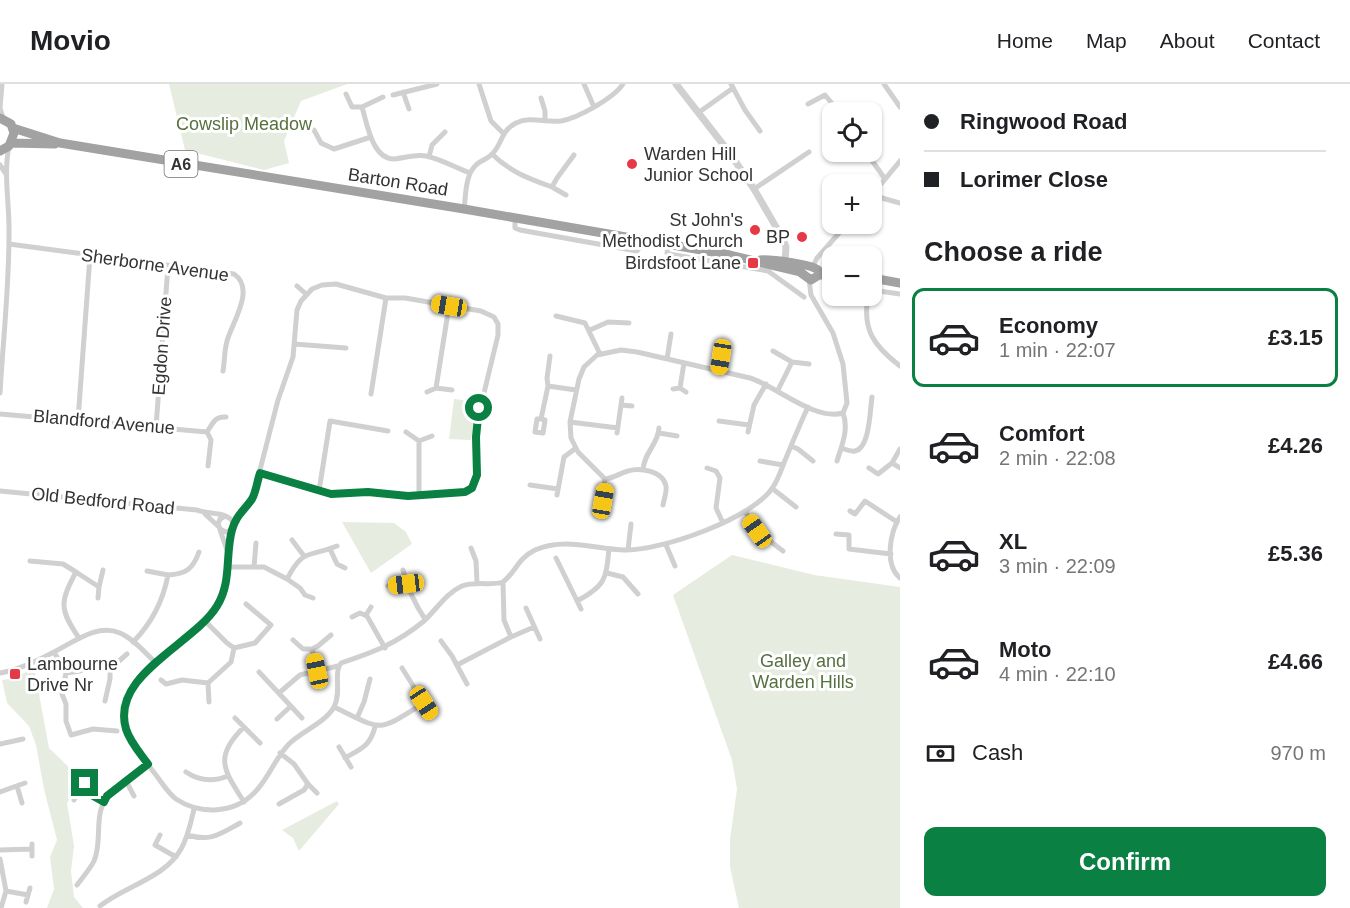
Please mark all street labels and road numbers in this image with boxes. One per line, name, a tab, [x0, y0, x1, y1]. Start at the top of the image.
road number: A6	[164, 151, 198, 177]
street label: Barton Road	[347, 164, 449, 200]
street label: Sherborne Avenue	[80, 245, 230, 285]
street label: Egdon Drive	[149, 296, 175, 396]
street label: Blandford Avenue	[32, 406, 176, 438]
street label: Old Bedford Road	[30, 484, 176, 518]

